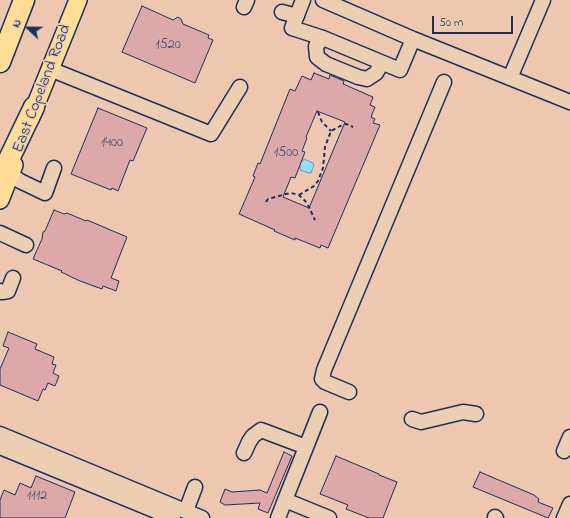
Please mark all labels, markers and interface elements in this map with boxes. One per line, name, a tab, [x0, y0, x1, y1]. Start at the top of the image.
north arrow	[8, 8, 48, 48]
scale bar	[434, 8, 515, 34]
text: 50 m	[439, 14, 463, 32]
text: N	[8, 17, 26, 30]
street label: East Copeland Road	[10, 22, 76, 156]
house number: 1520	[155, 38, 181, 54]
house number: 1400	[101, 136, 123, 152]
house number: 1500	[274, 146, 298, 162]
house number: 1112	[27, 489, 47, 505]

